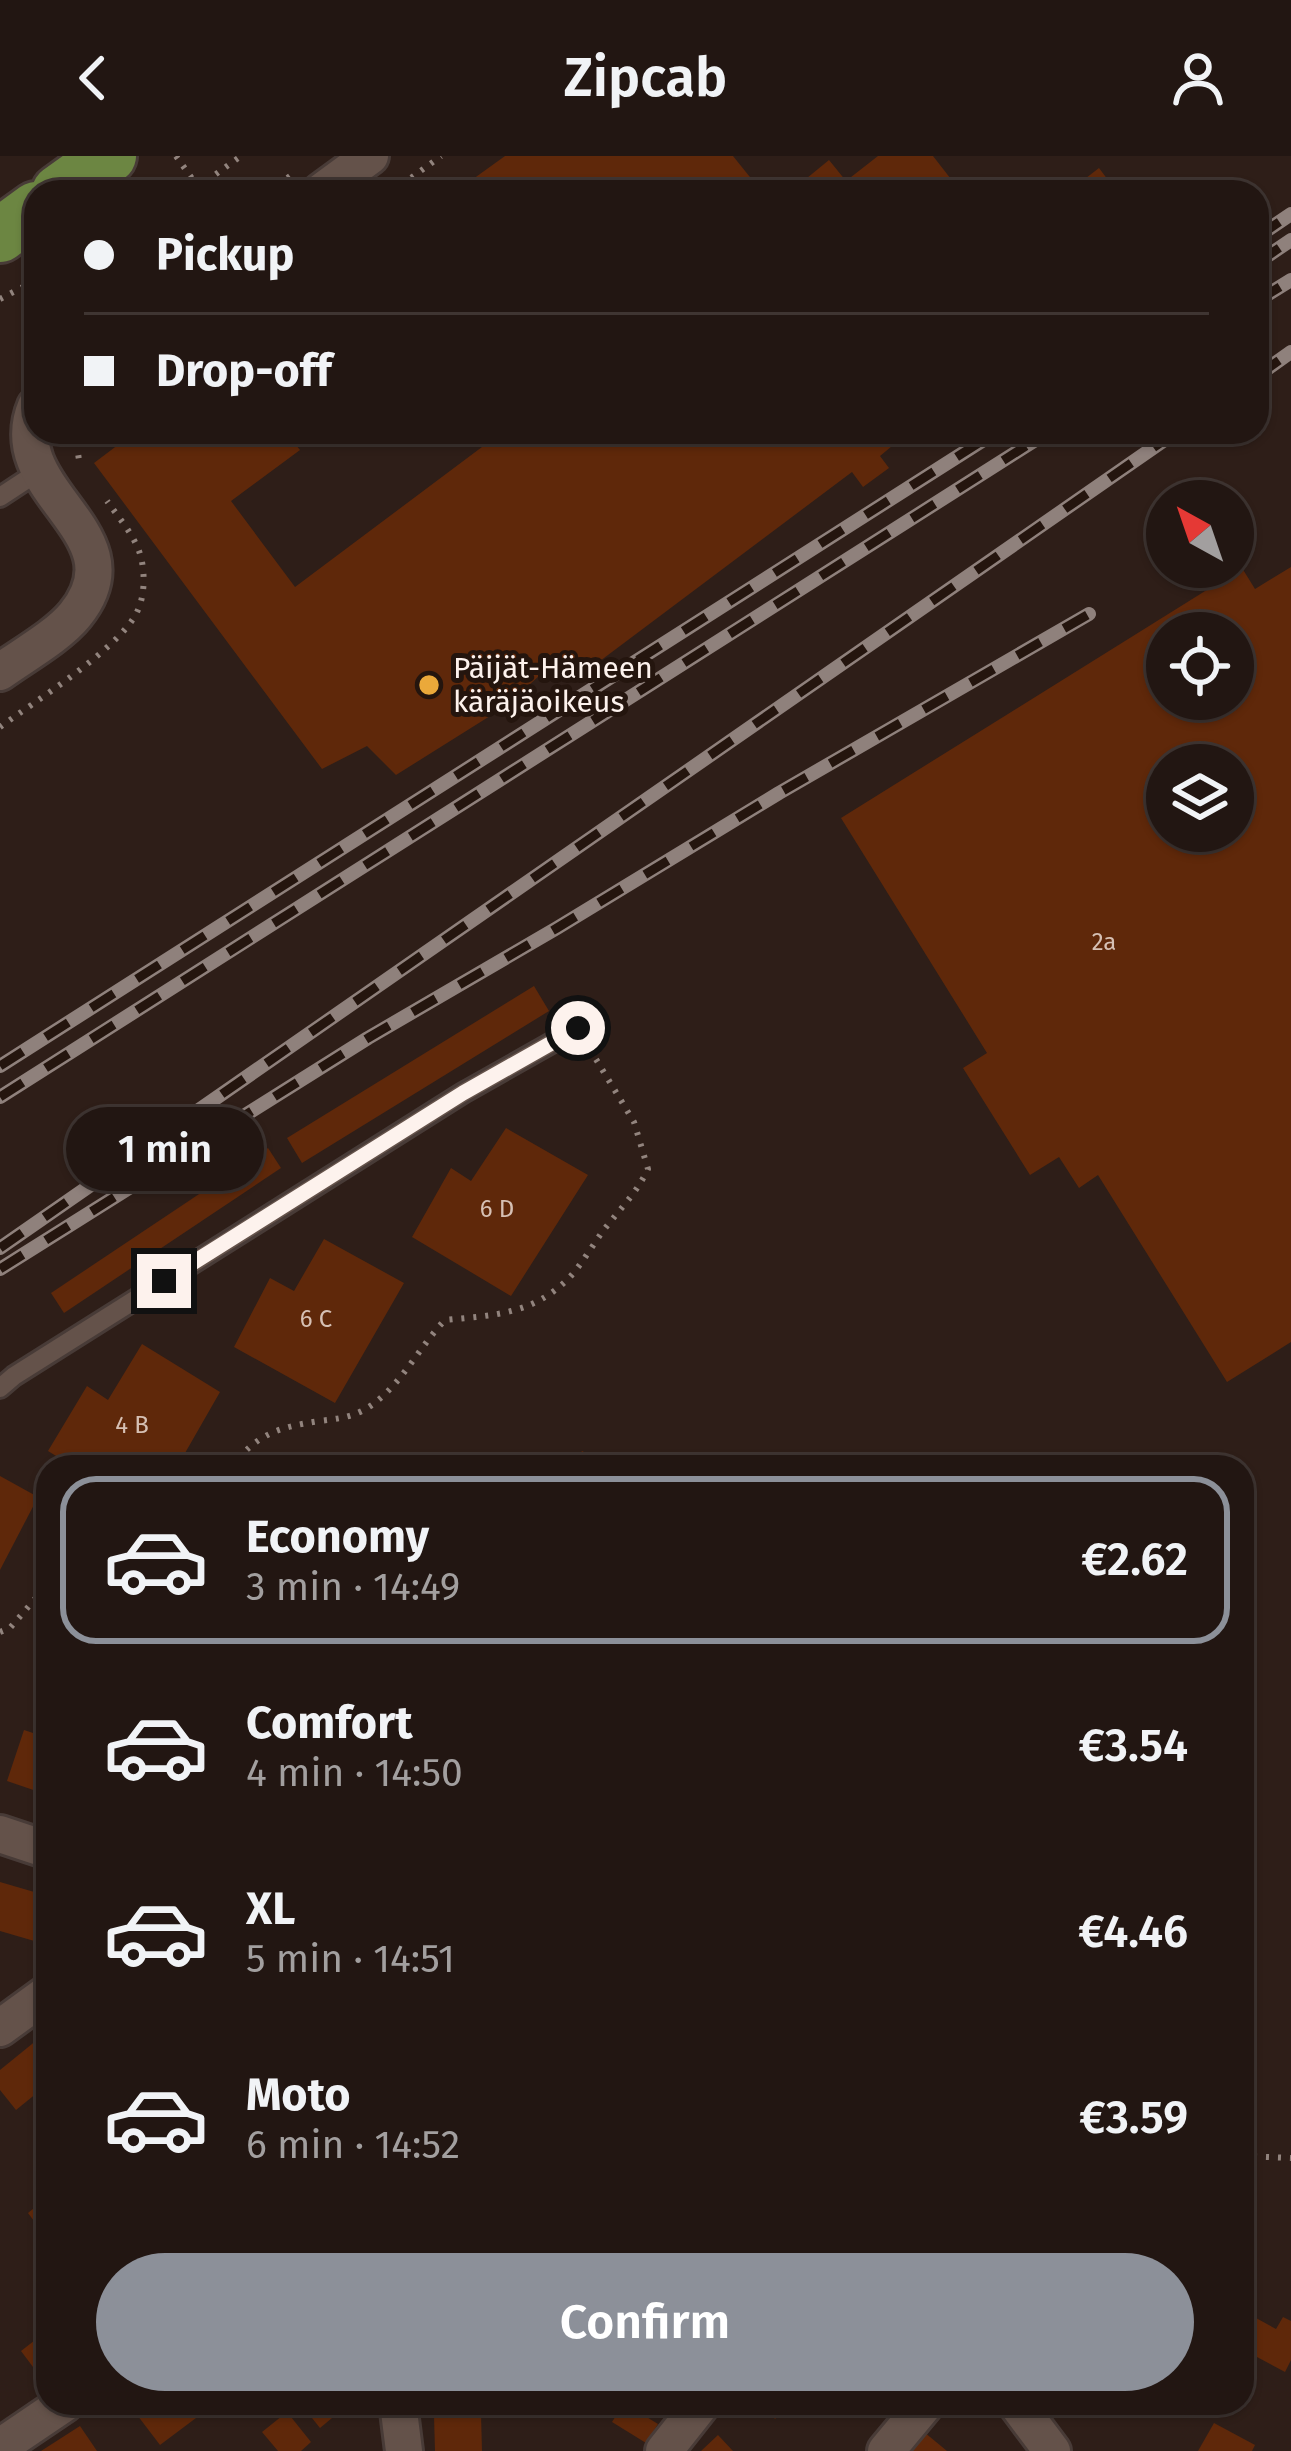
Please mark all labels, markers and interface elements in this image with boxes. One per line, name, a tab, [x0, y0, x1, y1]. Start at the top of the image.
icon: back	[60, 45, 126, 111]
icon: person	[1165, 45, 1231, 111]
text: Zipcab	[564, 46, 727, 110]
text: Pickup	[156, 228, 294, 282]
text: Drop-off	[156, 344, 332, 398]
north arrow	[1146, 480, 1254, 588]
map controls	[1146, 480, 1254, 852]
button: locate	[1146, 612, 1254, 720]
place label: Päijät-Hämeen käräjäoikeus	[453, 650, 653, 720]
marker: Päijät-Hämeen käräjäoikeus	[416, 672, 442, 698]
button: layers	[1146, 744, 1254, 852]
house number: 2a	[1092, 928, 1116, 956]
route start	[551, 1001, 605, 1055]
callout: 1 min	[65, 1107, 263, 1191]
text: 1 min	[118, 1126, 212, 1172]
house number: 6 D	[480, 1195, 514, 1223]
route end	[137, 1254, 191, 1308]
house number: 6 C	[300, 1305, 332, 1333]
house number: 4 B	[115, 1411, 149, 1439]
icon: car	[102, 1506, 210, 1614]
text: Economy	[246, 1510, 429, 1564]
text: €2.62	[1081, 1533, 1188, 1587]
text: 3 min · 14:49	[246, 1564, 460, 1610]
icon: car	[102, 1692, 210, 1800]
text: Comfort	[246, 1696, 413, 1750]
text: €3.54	[1078, 1719, 1188, 1773]
text: 4 min · 14:50	[246, 1750, 463, 1796]
icon: car	[102, 1878, 210, 1986]
text: XL	[246, 1882, 295, 1936]
text: €4.46	[1078, 1905, 1188, 1959]
text: 5 min · 14:51	[246, 1936, 455, 1982]
icon: car	[102, 2064, 210, 2172]
text: Moto	[246, 2068, 351, 2122]
text: €3.59	[1079, 2091, 1188, 2145]
text: 6 min · 14:52	[246, 2122, 460, 2168]
button: Confirm	[96, 2253, 1194, 2391]

